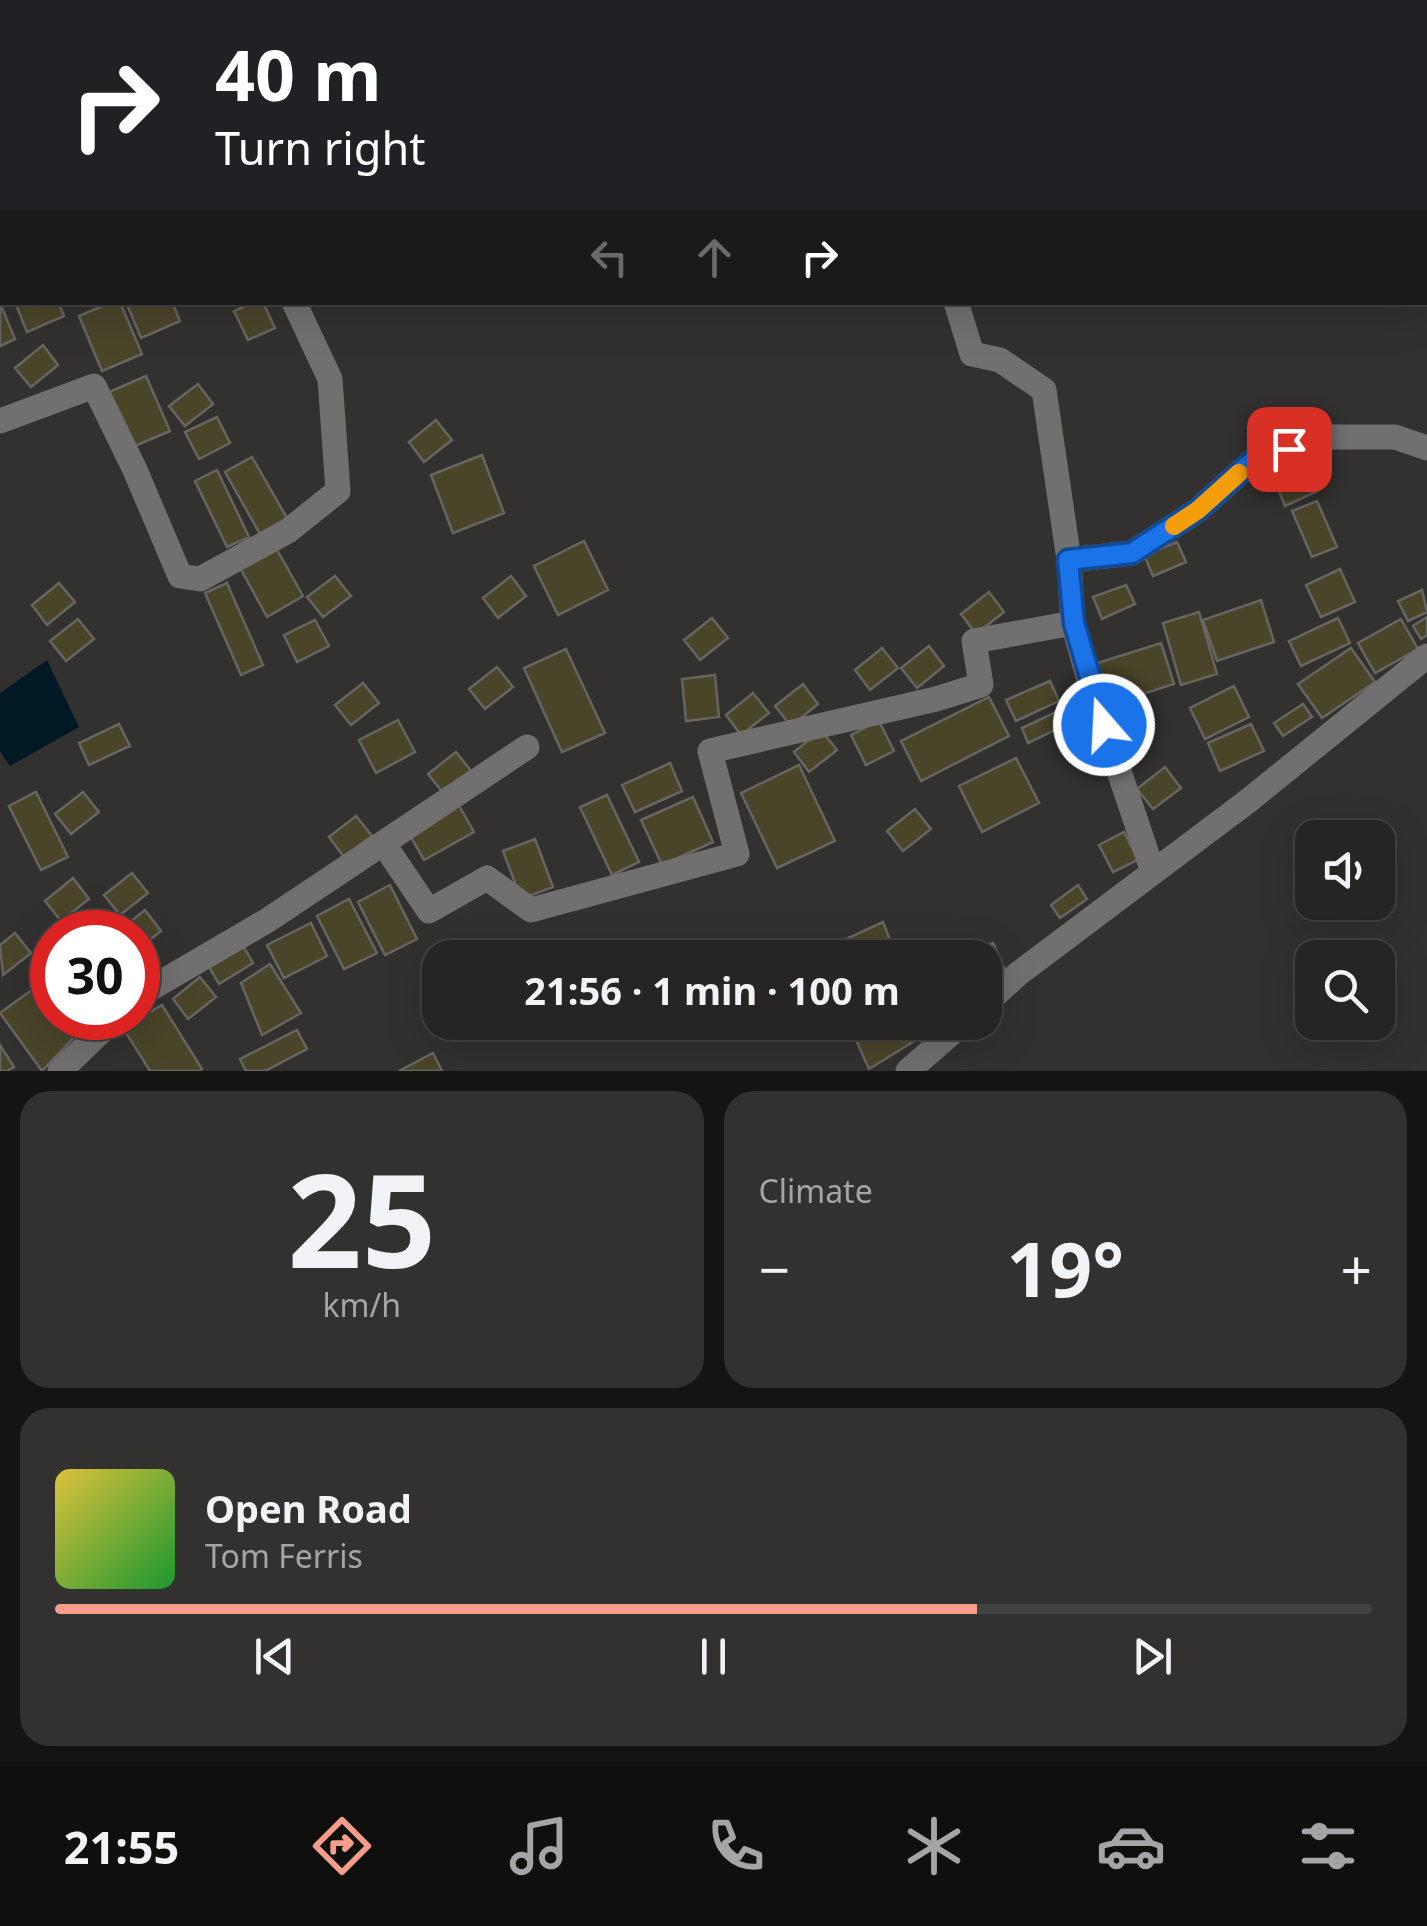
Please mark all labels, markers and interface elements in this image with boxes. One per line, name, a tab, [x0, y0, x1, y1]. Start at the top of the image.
text: 40 m	[215, 26, 382, 122]
icon: right	[50, 40, 180, 170]
text: Turn right	[215, 117, 426, 178]
icon: left	[582, 230, 637, 285]
icon: ahead	[687, 230, 742, 285]
icon: right	[792, 230, 847, 285]
pin	[1247, 407, 1332, 492]
icon: arrive	[1262, 422, 1317, 477]
position arrow	[1052, 673, 1156, 777]
map controls	[1295, 820, 1395, 1040]
button: sound	[1295, 820, 1395, 920]
speed limit sign: 30	[30, 910, 160, 1040]
button: search	[1295, 940, 1395, 1040]
text: 21:56 · 1 min · 100 m	[524, 964, 900, 1016]
text: 25	[287, 1129, 436, 1306]
text: Climate	[759, 1169, 873, 1212]
text: 19°	[1006, 1217, 1124, 1319]
text: −	[759, 1231, 790, 1306]
text: +	[1341, 1231, 1372, 1306]
text: km/h	[322, 1283, 401, 1326]
text: Open Road	[205, 1482, 412, 1534]
text: Tom Ferris	[205, 1534, 363, 1577]
icon: previous	[247, 1629, 302, 1684]
icon: pause	[686, 1629, 741, 1684]
icon: next	[1125, 1629, 1180, 1684]
icon: directions	[307, 1811, 377, 1881]
icon: music	[504, 1811, 574, 1881]
icon: phone	[701, 1811, 771, 1881]
icon: climate	[899, 1811, 969, 1881]
icon: car	[1096, 1811, 1166, 1881]
icon: filters	[1293, 1811, 1363, 1881]
text: 21:55	[64, 1816, 179, 1877]

